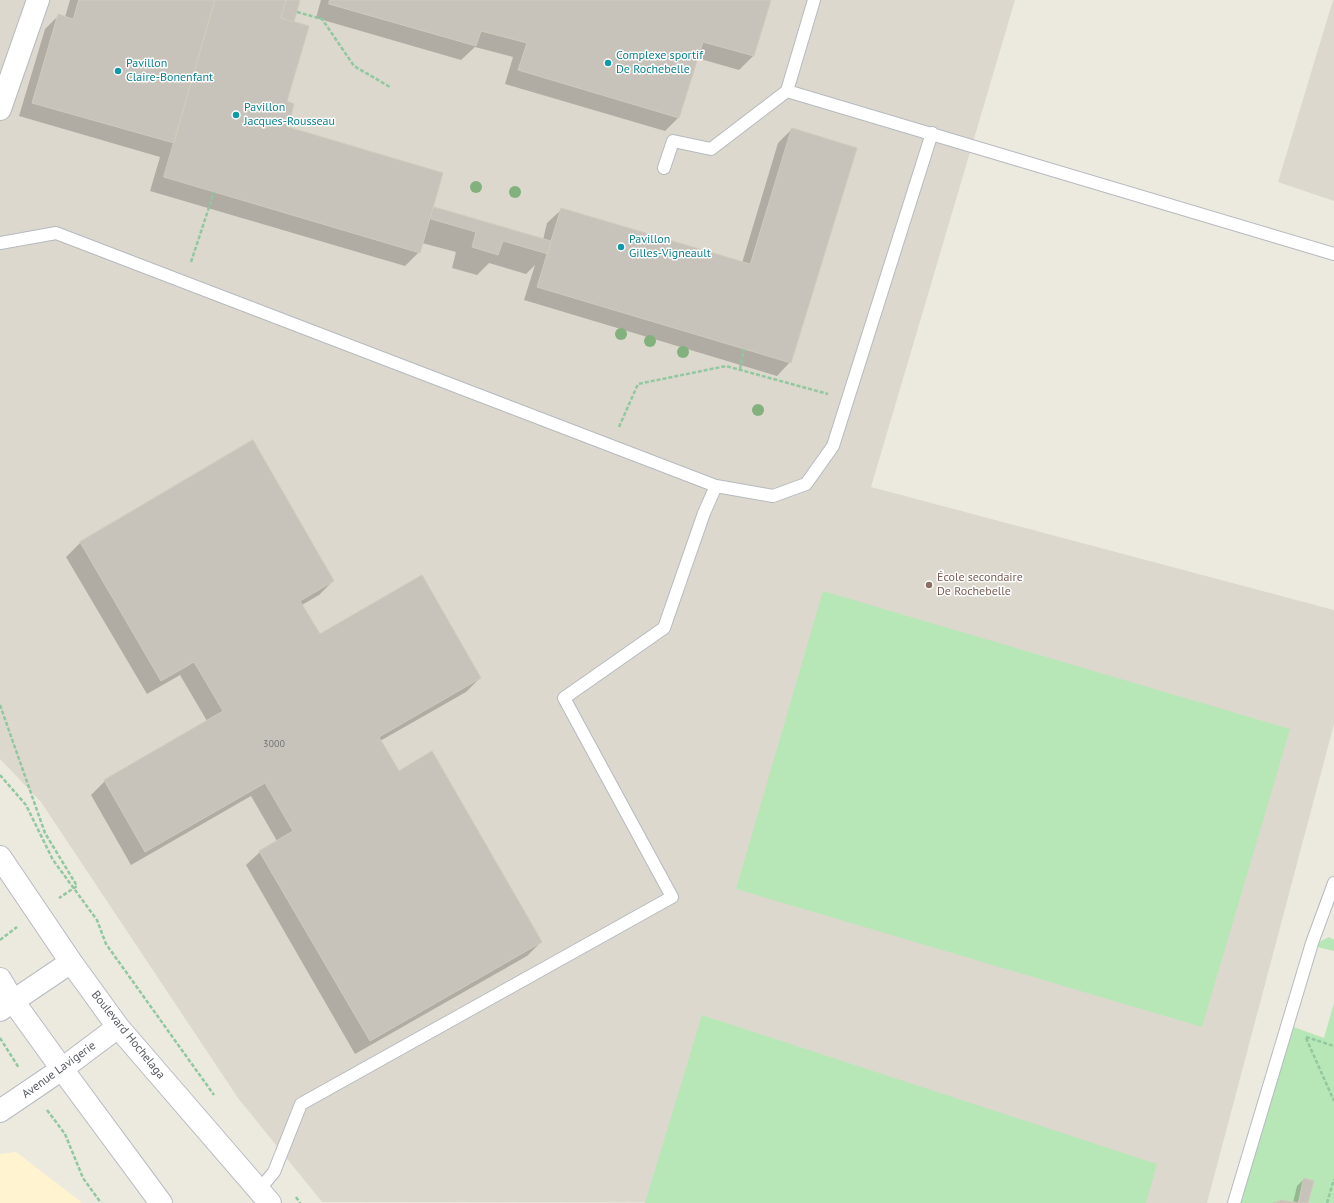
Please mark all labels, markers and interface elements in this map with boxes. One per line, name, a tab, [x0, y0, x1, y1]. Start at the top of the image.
place label: Complexe sportif De Rochebelle	[616, 49, 703, 77]
place label: Pavillon Claire-Bonenfant	[126, 57, 213, 85]
marker: Complexe sportif De Rochebelle	[603, 58, 613, 68]
marker: Pavillon Claire-Bonenfant	[113, 66, 123, 76]
place label: Pavillon Jacques-Rousseau	[244, 101, 335, 129]
marker: Pavillon Jacques-Rousseau	[231, 110, 241, 120]
place label: Pavillon Gilles-Vigneault	[629, 233, 711, 261]
marker: Pavillon Gilles-Vigneault	[616, 242, 626, 252]
place label: École secondaire De Rochebelle	[937, 571, 1023, 599]
marker: École secondaire De Rochebelle	[924, 580, 934, 590]
house number: 3000	[263, 738, 285, 750]
street label: Boulevard Hochelaga	[88, 988, 168, 1082]
street label: Avenue Lavigerie	[19, 1038, 99, 1102]

